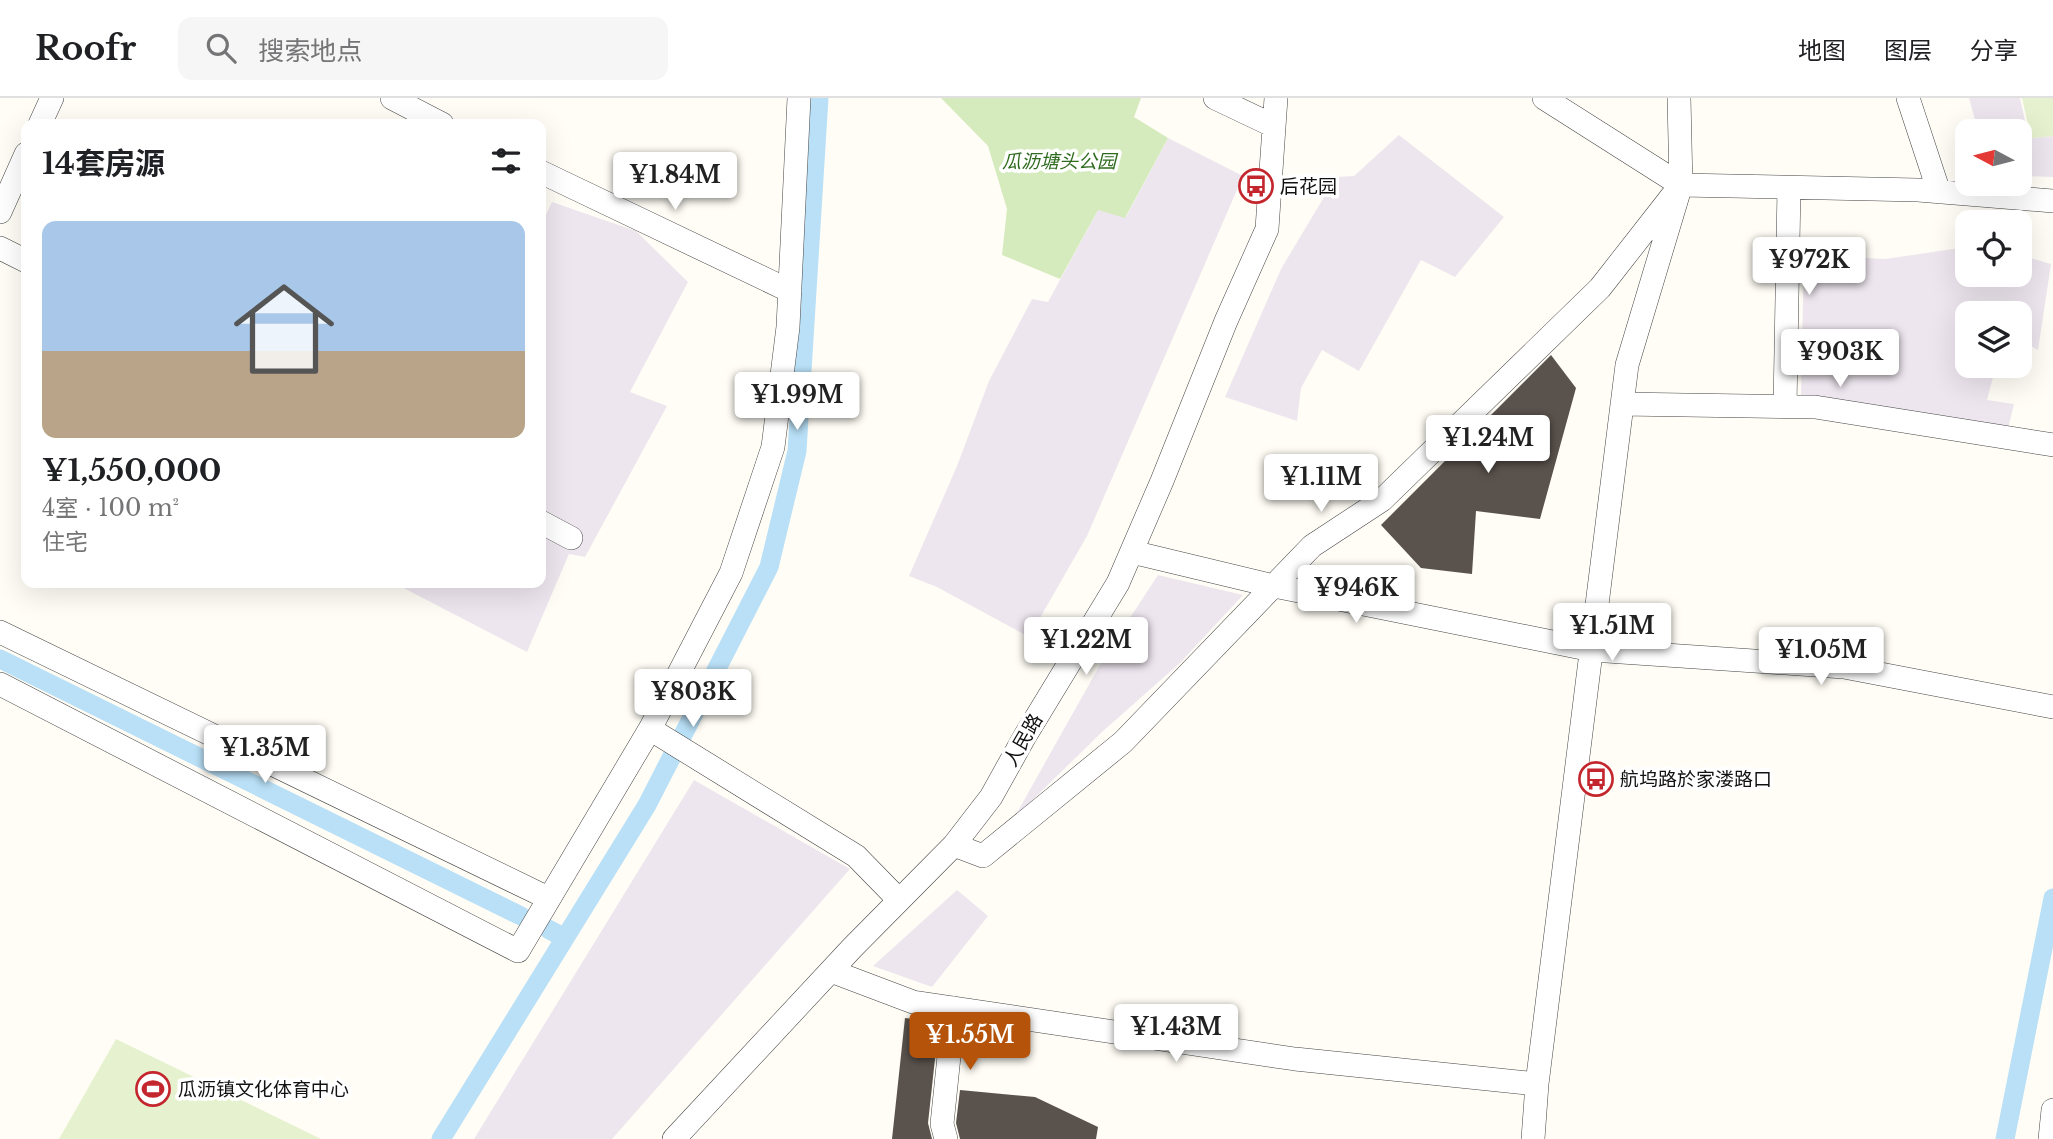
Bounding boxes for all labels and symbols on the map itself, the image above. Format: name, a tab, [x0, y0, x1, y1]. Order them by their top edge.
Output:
north arrow	[1955, 119, 2032, 196]
park label: 瓜沥塘头公园	[1002, 150, 1119, 173]
pin: ¥1.84M	[618, 152, 732, 212]
bus stop icon: 后花园	[1237, 167, 1275, 205]
place label: 后花园	[1280, 175, 1337, 198]
pin: ¥972K	[1760, 238, 1858, 297]
pin: ¥903K	[1791, 330, 1889, 389]
pin: ¥1.99M	[740, 372, 854, 432]
pin: ¥1.24M	[1431, 416, 1545, 475]
pin: ¥1.11M	[1264, 454, 1378, 514]
pin: ¥946K	[1307, 566, 1405, 625]
pin: ¥1.51M	[1555, 603, 1669, 663]
pin: ¥1.22M	[1029, 618, 1143, 677]
pin: ¥1.05M	[1764, 628, 1878, 687]
pin: ¥803K	[644, 670, 742, 729]
street label: 人民路	[999, 710, 1047, 770]
pin: ¥1.35M	[208, 726, 322, 785]
bus stop icon: 航坞路於家溇路口	[1577, 760, 1615, 798]
place label: 航坞路於家溇路口	[1620, 768, 1772, 791]
pin: ¥1.43M	[1119, 1004, 1233, 1064]
pin: ¥1.55M	[913, 1012, 1027, 1072]
sports icon: 瓜沥镇文化体育中心	[134, 1070, 172, 1108]
place label: 瓜沥镇文化体育中心	[178, 1078, 349, 1101]

